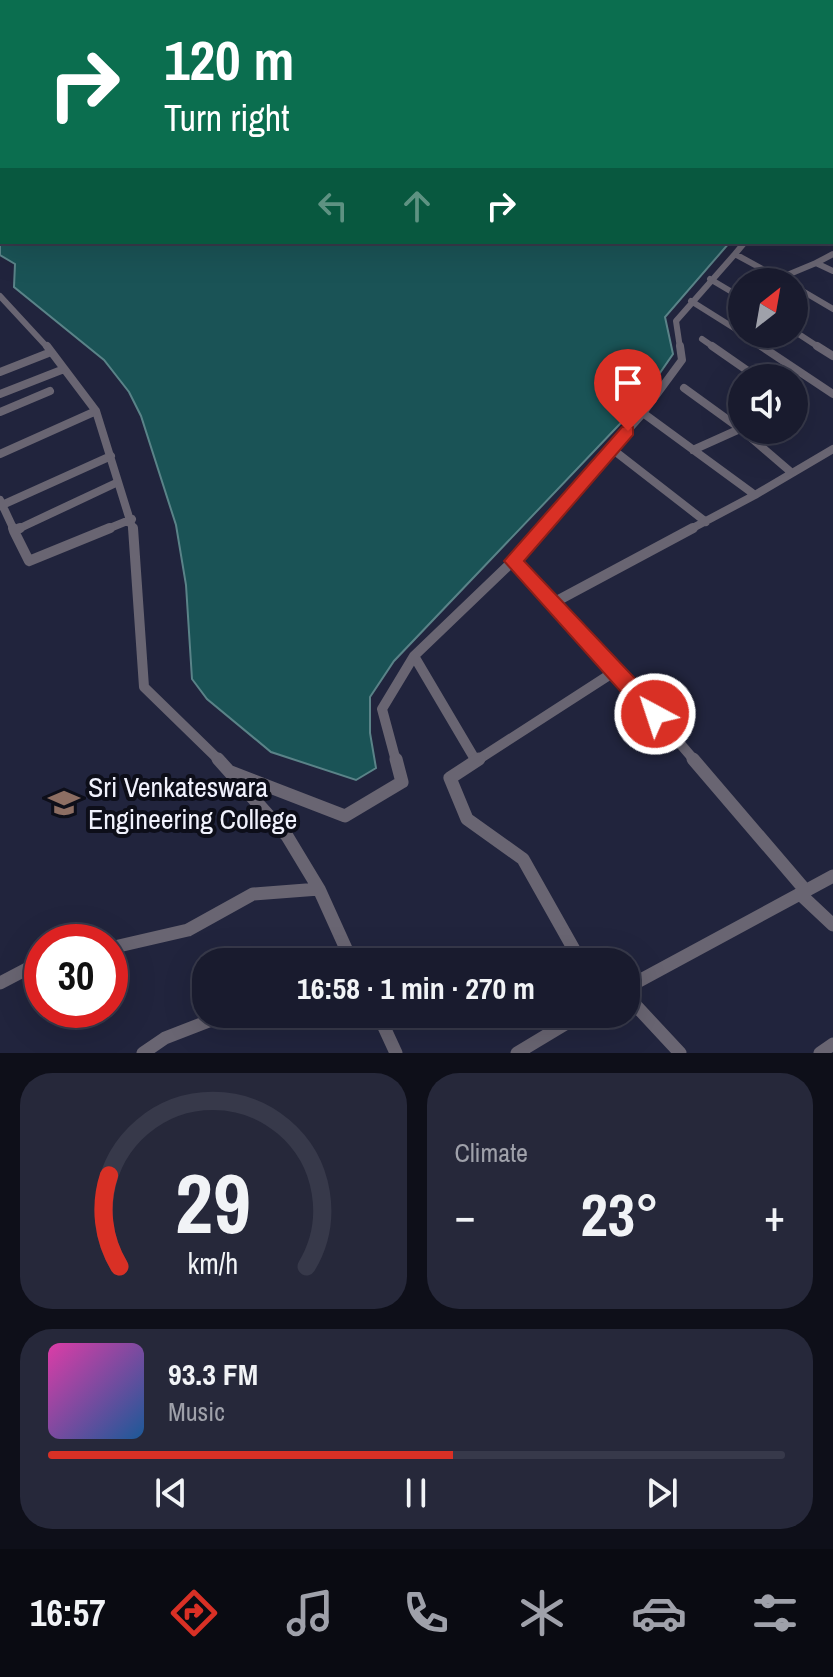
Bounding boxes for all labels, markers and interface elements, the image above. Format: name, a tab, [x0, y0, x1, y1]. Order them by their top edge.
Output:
text: 120 m	[164, 22, 294, 97]
icon: right	[32, 32, 136, 136]
text: Turn right	[164, 94, 289, 142]
icon: left	[311, 184, 355, 228]
icon: ahead	[395, 184, 439, 228]
icon: right	[479, 184, 523, 228]
north arrow	[728, 268, 808, 348]
map controls	[728, 268, 808, 444]
pin	[594, 349, 662, 431]
icon: arrive	[606, 361, 650, 405]
button: sound	[728, 364, 808, 444]
position arrow	[613, 672, 697, 756]
place label: Sri Venkateswara Engineering College	[88, 768, 297, 838]
school or university icon: Sri Venkateswara Engineering College	[47, 786, 81, 820]
speed limit sign: 30	[24, 924, 128, 1028]
text: 16:58 · 1 min · 270 m	[297, 968, 535, 1008]
text: Climate	[455, 1135, 528, 1170]
text: 29	[175, 1147, 251, 1259]
text: 23°	[580, 1174, 659, 1255]
text: −	[455, 1185, 476, 1245]
text: +	[764, 1185, 785, 1245]
text: km/h	[188, 1244, 239, 1283]
text: 93.3 FM	[168, 1354, 258, 1394]
text: Music	[168, 1394, 225, 1429]
icon: previous	[149, 1471, 193, 1515]
icon: pause	[394, 1471, 438, 1515]
icon: next	[640, 1471, 684, 1515]
icon: directions	[166, 1585, 222, 1641]
icon: music	[282, 1585, 338, 1641]
icon: phone	[398, 1585, 454, 1641]
icon: climate	[514, 1585, 570, 1641]
icon: car	[631, 1585, 687, 1641]
icon: filters	[747, 1585, 803, 1641]
text: 16:57	[30, 1589, 106, 1637]

